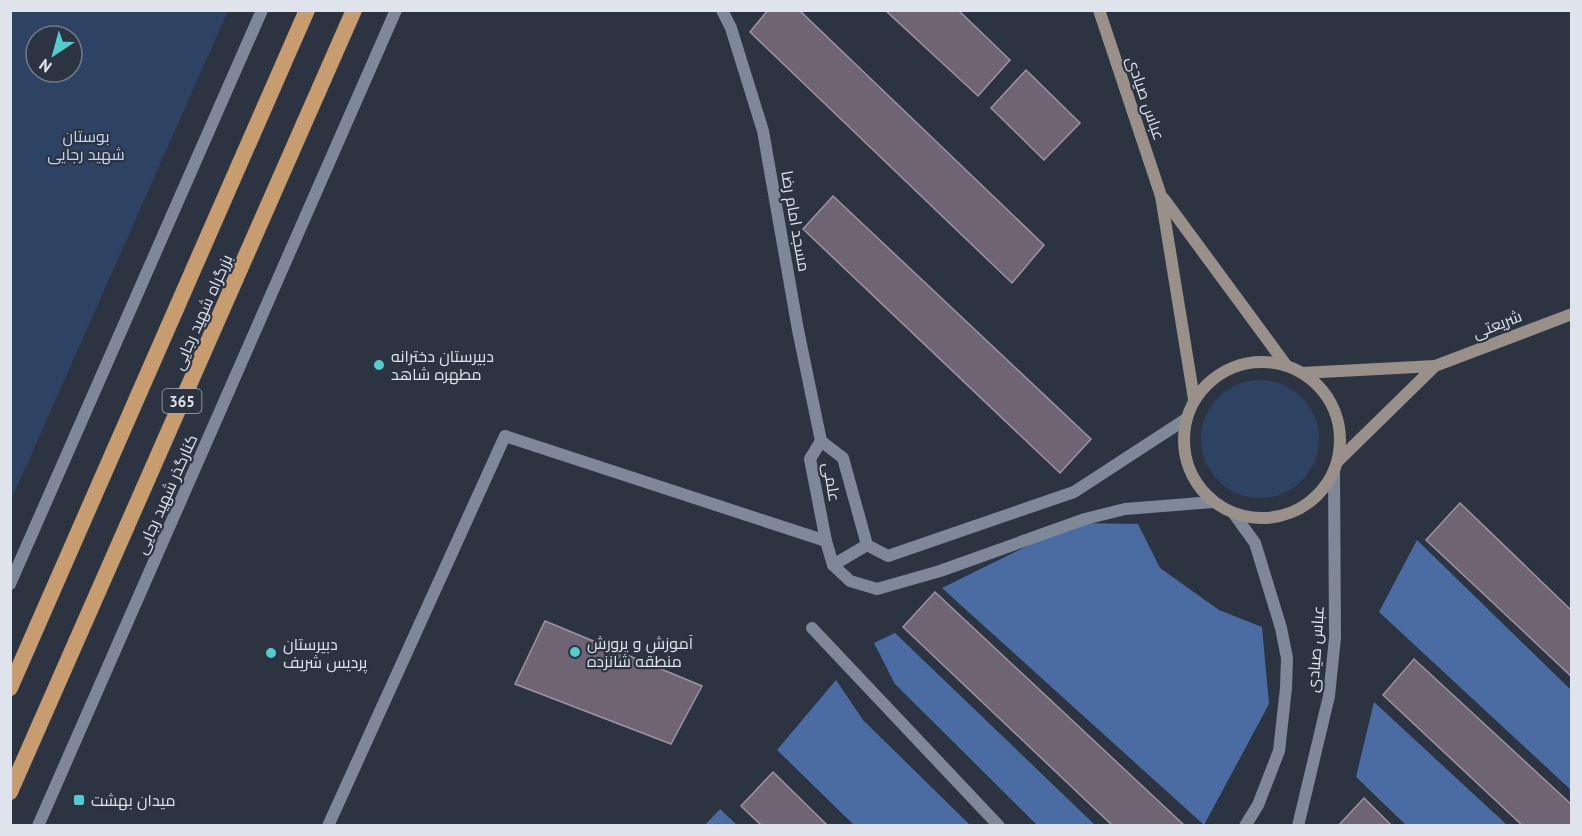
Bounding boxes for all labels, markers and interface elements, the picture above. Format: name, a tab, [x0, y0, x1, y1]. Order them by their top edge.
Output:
north arrow	[24, 24, 84, 84]
street label: عباس صیادی	[1121, 54, 1170, 143]
text: N	[35, 55, 55, 77]
park label: بوستان شهید رجایی	[47, 126, 125, 165]
street label: مسجد امام رضا	[775, 169, 815, 273]
street label: بزرگراه شهید رجایی	[168, 251, 237, 373]
street label: شریعتی	[1470, 306, 1525, 343]
place label: دبیرستان دخترانه مطهره شاهد	[391, 346, 494, 385]
marker: دبیرستان دخترانه مطهره شاهد	[372, 358, 386, 372]
road number: 365	[162, 389, 201, 413]
street label: کنارگذر شهید رجایی	[131, 431, 202, 557]
street label: علمی	[818, 461, 845, 503]
street label: عباس صیادی	[1302, 605, 1329, 693]
place label: آموزش و پرورش منطقه شانزده	[587, 633, 694, 671]
place label: دبیرستان پردیس شریف	[283, 634, 368, 674]
marker: آموزش و پرورش منطقه شانزده	[568, 645, 582, 659]
marker: دبیرستان پردیس شریف	[264, 646, 278, 660]
place label: میدان بهشت	[91, 790, 175, 811]
marker: میدان بهشت	[72, 793, 86, 807]

